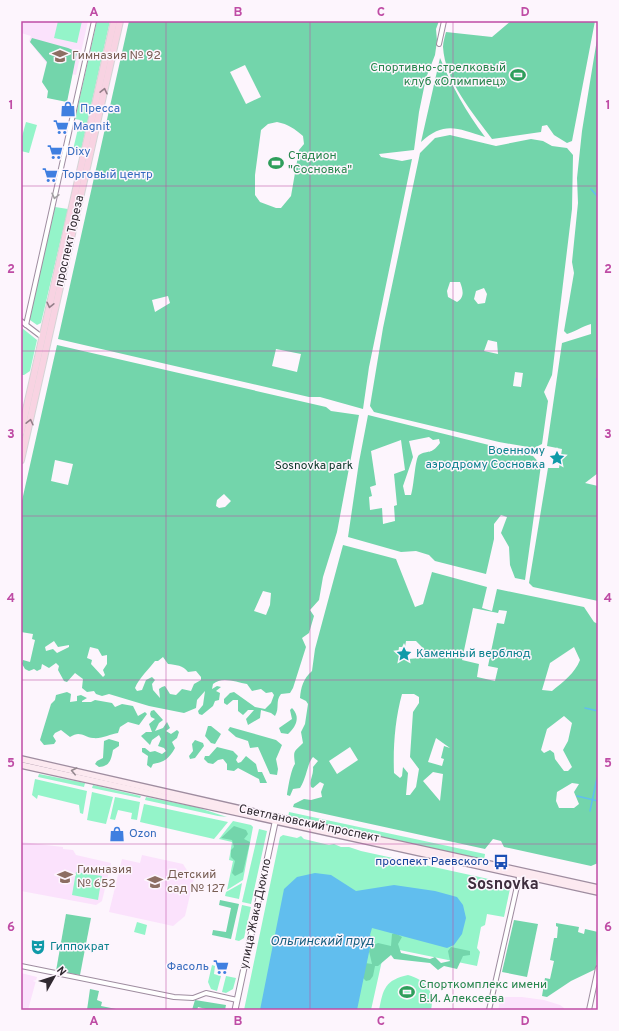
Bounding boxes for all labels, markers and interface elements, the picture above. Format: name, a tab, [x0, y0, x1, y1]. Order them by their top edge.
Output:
text: A	[89, 5, 99, 21]
text: B	[234, 5, 243, 21]
text: C	[377, 5, 385, 21]
text: D	[520, 5, 530, 21]
school or university icon: Гимназия № 92	[51, 47, 69, 65]
place label: Гимназия № 92	[72, 48, 161, 64]
place label: Спортивно-стрелковый клуб «Олимпиец»	[370, 60, 506, 90]
sports icon: Спортивно-стрелковый клуб «Олимпиец»	[509, 66, 527, 84]
one-way arrow	[100, 87, 108, 94]
text: 1	[8, 98, 14, 114]
text: 1	[605, 98, 611, 114]
shop icon: Пресса	[59, 100, 77, 118]
place label: Пресса	[80, 101, 120, 117]
supermarket icon: Magnit	[52, 118, 70, 136]
place label: Magnit	[73, 119, 110, 135]
supermarket icon: Dixy	[46, 143, 64, 161]
place label: Dixy	[67, 144, 91, 160]
place label: Стадион "Сосновка"	[288, 148, 352, 178]
sports icon: Стадион "Сосновка"	[267, 154, 285, 172]
supermarket icon: Торговый центр	[41, 166, 59, 184]
place label: Торговый центр	[62, 167, 153, 183]
one-way arrow	[51, 192, 59, 199]
street label: проспект Тореза	[52, 194, 88, 288]
text: 2	[7, 262, 15, 278]
text: 2	[604, 262, 612, 278]
one-way arrow	[46, 302, 54, 308]
one-way arrow	[25, 419, 33, 425]
text: 3	[7, 427, 15, 443]
text: 3	[604, 427, 612, 443]
place label: Военному аэродрому Сосновка	[425, 443, 545, 473]
place icon: Военному аэродрому Сосновка	[548, 449, 566, 467]
park label: Sosnovka park	[275, 458, 353, 474]
text: 4	[7, 591, 15, 607]
text: 4	[604, 591, 612, 607]
place icon: Каменный верблюд	[395, 645, 413, 663]
place label: Каменный верблюд	[416, 646, 531, 662]
text: 5	[7, 756, 15, 772]
text: 5	[604, 756, 612, 772]
one-way arrow	[71, 767, 78, 776]
street label: Светлановский проспект	[237, 801, 381, 847]
shop icon: Ozon	[108, 825, 126, 843]
place label: Ozon	[129, 826, 157, 842]
bus stop icon: проспект Раевского	[492, 853, 510, 871]
place label: проспект Раевского	[375, 854, 489, 870]
street label: улица Жака Дюкло	[236, 857, 276, 971]
place label: Гимназия № 652	[77, 862, 132, 892]
place label: Детский сад № 127	[167, 867, 225, 897]
school or university icon: Гимназия № 652	[56, 868, 74, 886]
school or university icon: Детский сад № 127	[146, 873, 164, 891]
district label: Sosnovka	[467, 875, 539, 895]
text: 6	[7, 920, 15, 936]
text: 6	[604, 920, 612, 936]
water label: Ольгинский пруд	[270, 934, 375, 950]
theatre icon: Гиппократ	[29, 938, 47, 956]
place label: Гиппократ	[50, 939, 110, 955]
north arrow	[34, 957, 74, 997]
supermarket icon: Фасоль	[212, 958, 230, 976]
place label: Фасоль	[167, 959, 209, 975]
text: N	[53, 964, 69, 979]
place label: Спорткомплекс имени В.И. Алексеева	[419, 977, 547, 1007]
sports icon: Спорткомплекс имени В.И. Алексеева	[398, 983, 416, 1001]
text: A	[89, 1014, 99, 1030]
text: B	[234, 1014, 243, 1030]
text: C	[377, 1014, 385, 1030]
text: D	[520, 1014, 530, 1030]

